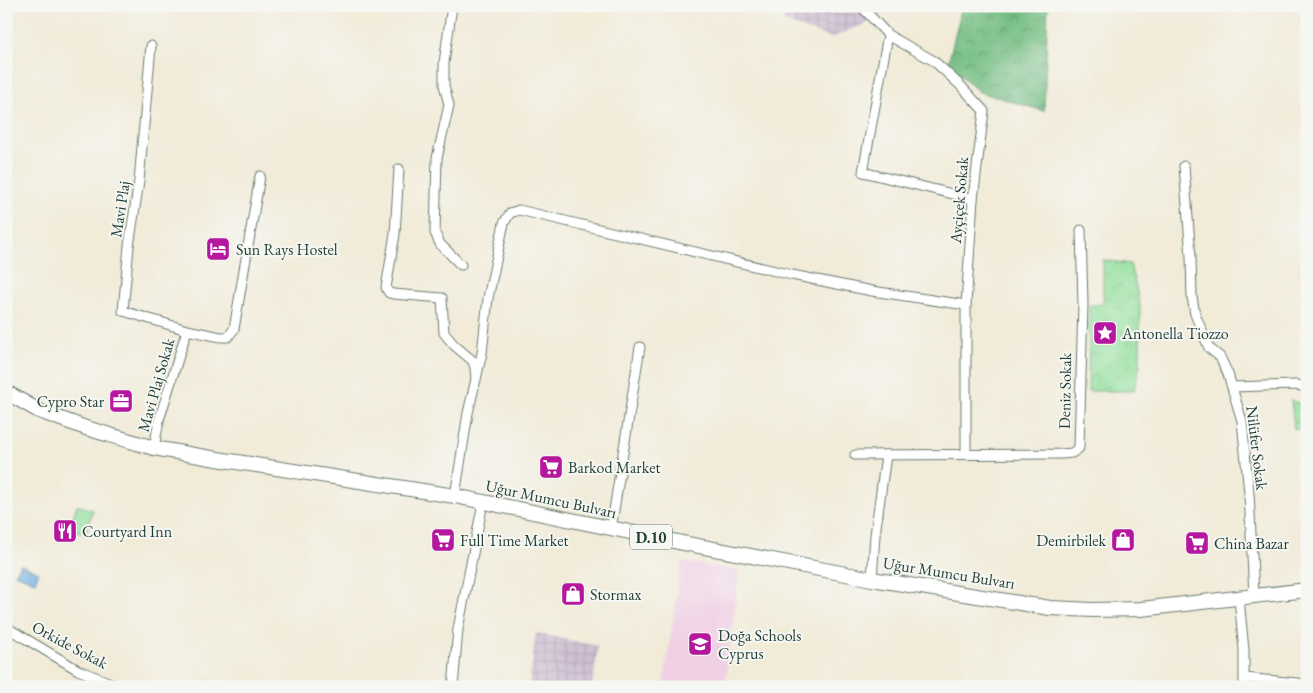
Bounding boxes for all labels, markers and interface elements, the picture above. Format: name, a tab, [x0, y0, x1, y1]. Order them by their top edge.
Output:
street label: Ayçiçek Sokak	[945, 155, 973, 245]
street label: Mavi Plaj	[105, 179, 135, 239]
hotel icon: Sun Rays Hostel	[205, 236, 231, 262]
place label: Sun Rays Hostel	[236, 239, 338, 260]
place icon: Antonella Tiozzo	[1092, 320, 1118, 346]
place label: Antonella Tiozzo	[1121, 323, 1229, 344]
street label: Mavi Plaj Sokak	[133, 335, 180, 434]
street label: Deniz Sokak	[1054, 352, 1076, 429]
office icon: Cypro Star	[108, 388, 134, 414]
place label: Cypro Star	[37, 391, 105, 412]
street label: Nilüfer Sokak	[1241, 405, 1273, 492]
supermarket icon: Barkod Market	[538, 454, 564, 480]
place label: Barkod Market	[568, 457, 660, 478]
street label: Uğur Mumcu Bulvarı	[484, 475, 618, 523]
restaurant icon: Courtyard Inn	[52, 518, 78, 544]
place label: Courtyard Inn	[82, 521, 173, 542]
road number: D.10	[630, 524, 672, 550]
supermarket icon: Full Time Market	[430, 527, 456, 553]
shop icon: Demirbilek	[1110, 527, 1136, 553]
place label: Full Time Market	[460, 530, 569, 551]
place label: Demirbilek	[1036, 530, 1106, 551]
supermarket icon: China Bazar	[1184, 530, 1210, 556]
place label: China Bazar	[1214, 533, 1289, 554]
street label: Uğur Mumcu Bulvarı	[882, 552, 1017, 594]
shop icon: Stormax	[560, 581, 586, 607]
place label: Stormax	[590, 584, 642, 605]
street label: Orkide Sokak	[28, 616, 112, 674]
place label: Doğa Schools Cyprus	[718, 625, 801, 664]
school or university icon: Doğa Schools Cyprus	[687, 631, 713, 657]

